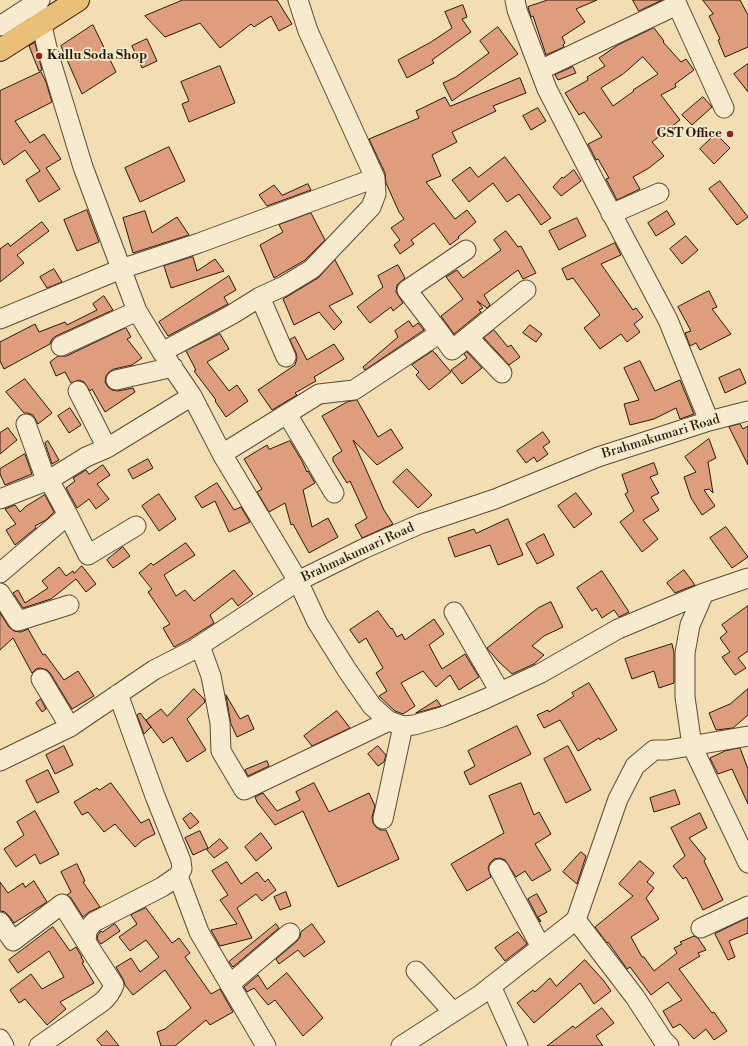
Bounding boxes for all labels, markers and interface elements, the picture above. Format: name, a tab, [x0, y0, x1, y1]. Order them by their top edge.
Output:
place label: Kallu Soda Shop	[47, 48, 147, 64]
marker: Kallu Soda Shop	[34, 51, 44, 61]
place label: GST Office	[656, 126, 722, 142]
marker: GST Office	[725, 129, 735, 139]
street label: Brahmakumari Road	[600, 412, 722, 462]
street label: Brahmakumari Road	[299, 520, 417, 586]

